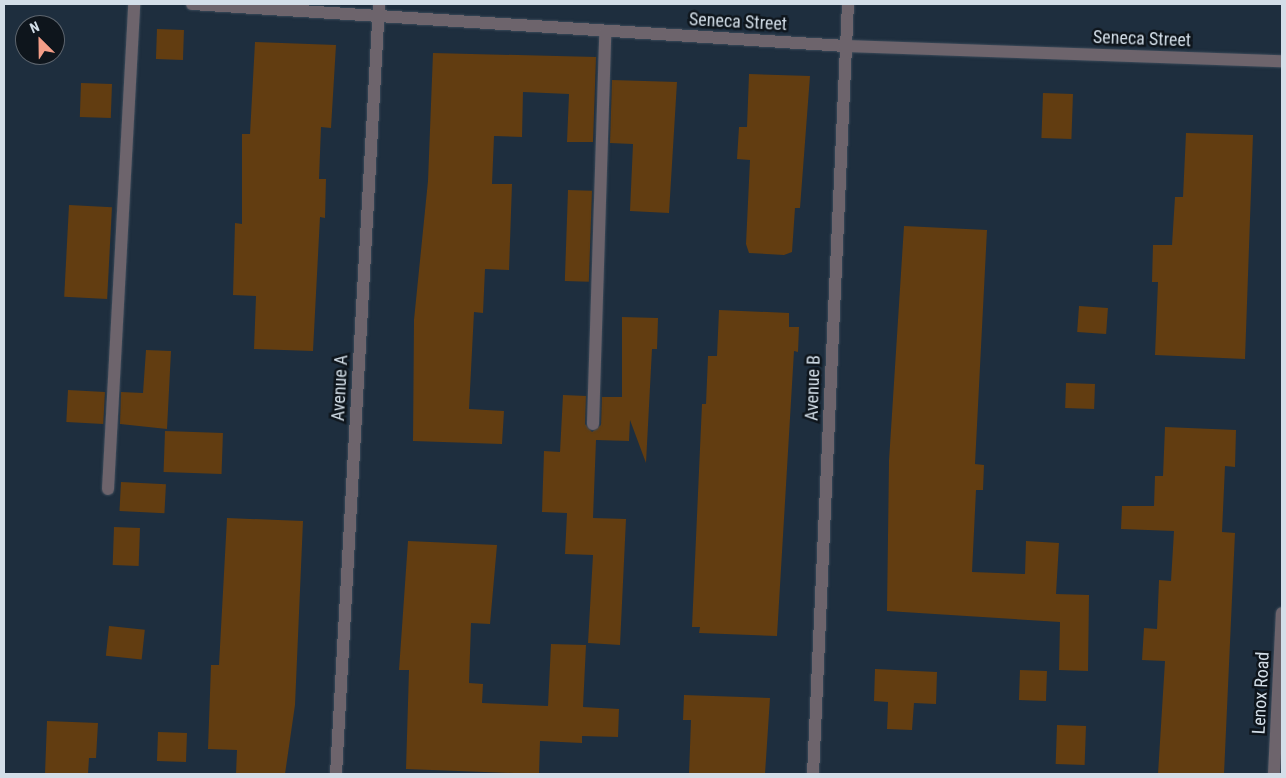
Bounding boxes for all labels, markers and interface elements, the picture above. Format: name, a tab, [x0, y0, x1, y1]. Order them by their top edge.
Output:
street label: Seneca Street	[688, 9, 788, 35]
north arrow	[15, 15, 65, 65]
text: N	[27, 18, 42, 36]
street label: Seneca Street	[1093, 26, 1191, 52]
street label: Avenue A	[327, 354, 353, 422]
street label: Avenue B	[801, 355, 825, 421]
street label: Lenox Road	[1248, 651, 1274, 735]

